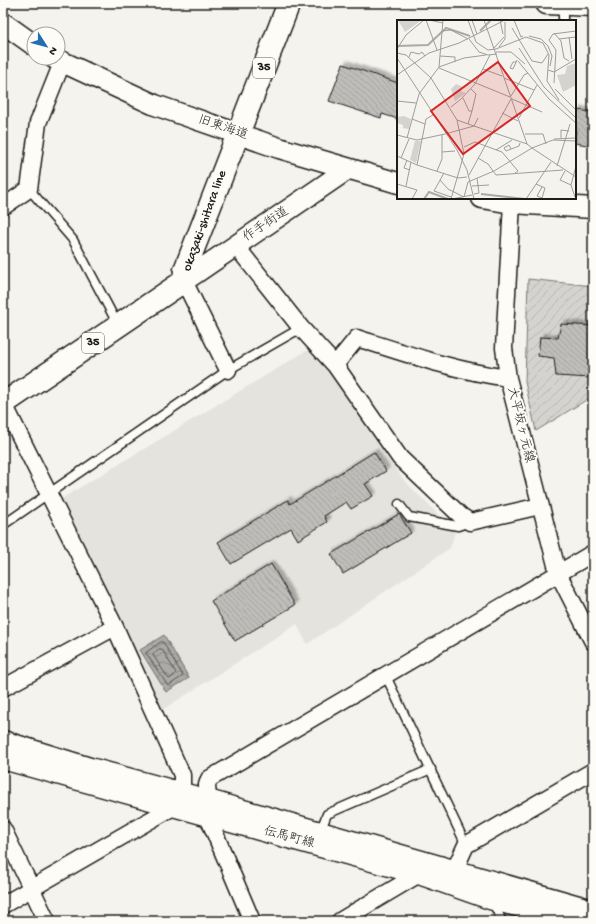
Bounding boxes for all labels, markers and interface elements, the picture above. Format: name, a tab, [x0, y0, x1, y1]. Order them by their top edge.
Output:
inset map	[397, 20, 576, 199]
north arrow	[26, 26, 66, 66]
text: N	[46, 44, 59, 57]
road number: 35	[253, 58, 275, 78]
street label: 旧東海道	[196, 112, 250, 144]
street label: okazaki-shitara line	[180, 168, 230, 273]
street label: 作手街道	[240, 203, 292, 246]
road number: 35	[82, 333, 104, 353]
street label: 大平坂ヶ元線	[503, 385, 538, 466]
street label: 伝馬町線	[262, 824, 317, 852]

